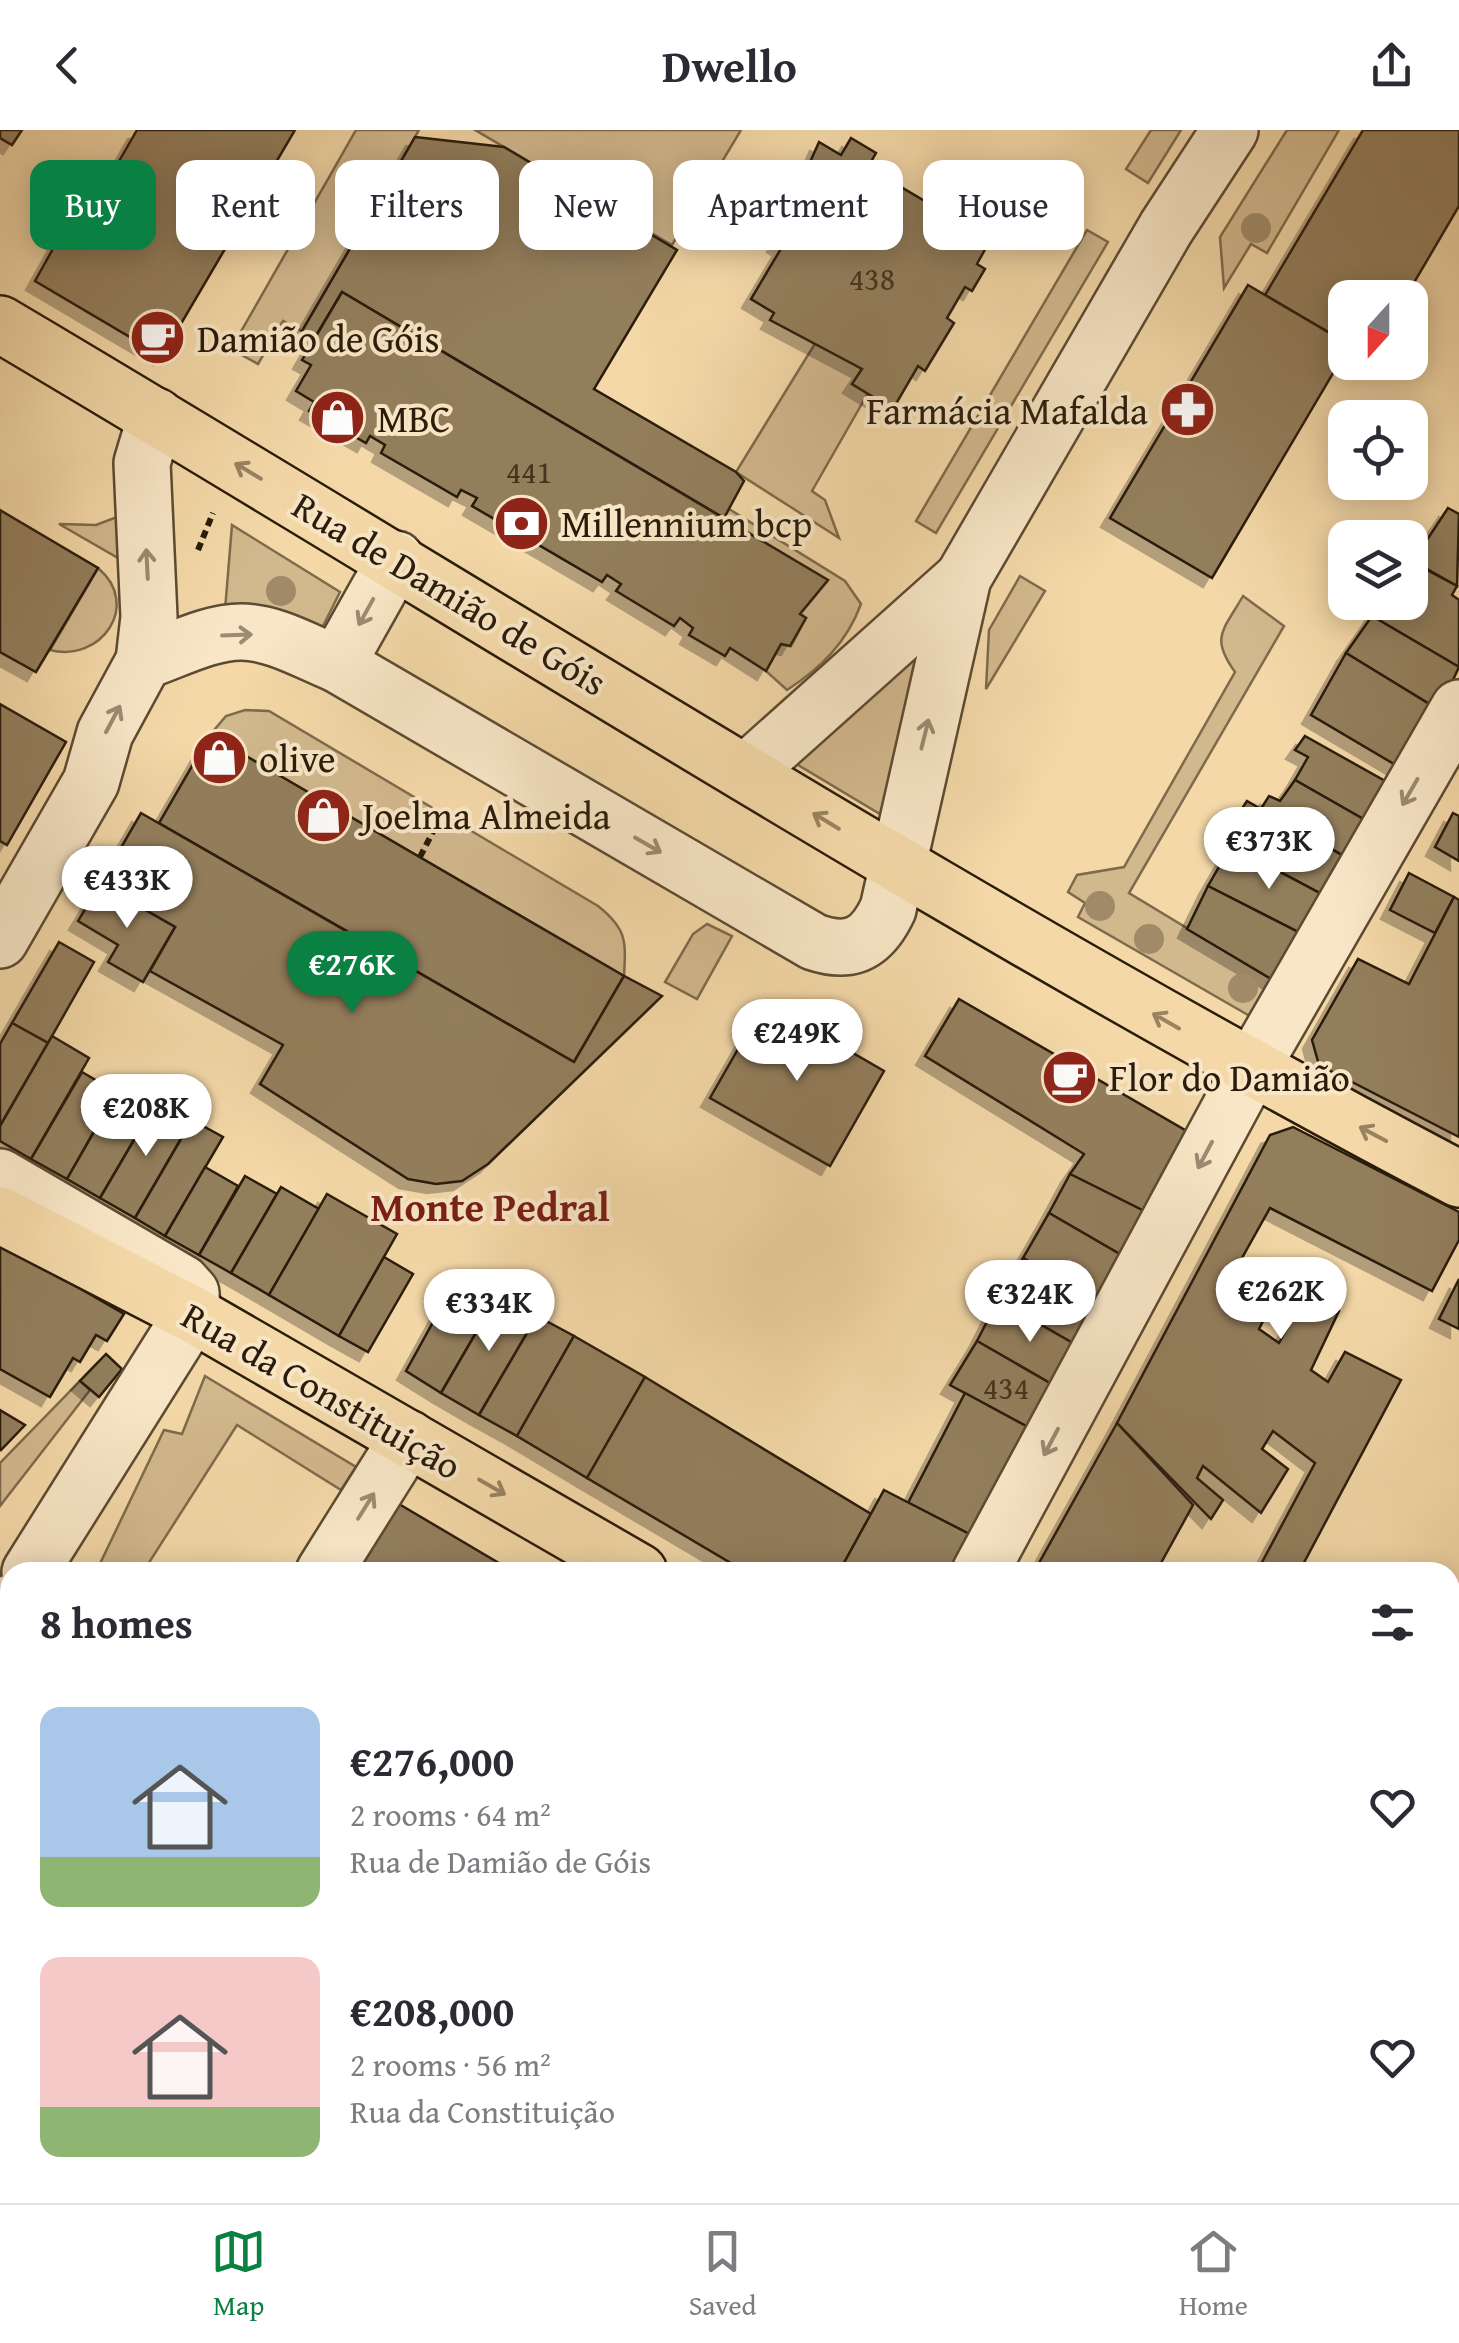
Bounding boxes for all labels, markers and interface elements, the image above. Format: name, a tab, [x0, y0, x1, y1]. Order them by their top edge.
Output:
text: Dwello	[662, 33, 797, 98]
icon: back	[40, 38, 95, 93]
icon: share	[1364, 38, 1419, 93]
chip: Buy	[30, 160, 156, 250]
chip: Rent	[176, 160, 315, 250]
chip: Filters	[335, 160, 499, 250]
chip: New	[519, 160, 653, 250]
chip: Apartment	[673, 160, 903, 250]
chip: House	[923, 160, 1084, 250]
house number: 438	[849, 255, 895, 302]
north arrow	[1328, 280, 1428, 380]
map controls	[1328, 280, 1428, 620]
cafe icon: Damião de Góis	[128, 308, 188, 368]
place label: Damião de Góis	[197, 310, 440, 366]
pharmacy icon: Farmácia Mafalda	[1157, 380, 1217, 440]
place label: Farmácia Mafalda	[866, 382, 1148, 438]
shop icon: MBC	[308, 388, 368, 448]
place label: MBC	[377, 390, 450, 446]
button: locate	[1328, 400, 1428, 500]
house number: 441	[506, 448, 552, 495]
one-way arrow	[234, 461, 263, 481]
street label: Rua de Damião de Góis	[282, 477, 618, 709]
bank icon: Millennium bcp	[492, 493, 552, 553]
place label: Millennium bcp	[561, 495, 812, 551]
button: layers	[1328, 520, 1428, 620]
one-way arrow	[137, 548, 156, 580]
one-way arrow	[356, 596, 376, 626]
one-way arrow	[221, 625, 253, 644]
one-way arrow	[103, 705, 123, 735]
one-way arrow	[917, 719, 935, 751]
shop icon: olive	[190, 728, 250, 788]
place label: olive	[259, 730, 336, 786]
one-way arrow	[1400, 777, 1420, 806]
shop icon: Joelma Almeida	[293, 785, 353, 845]
place label: Joelma Almeida	[358, 787, 611, 843]
pin: €373K	[1199, 807, 1339, 892]
one-way arrow	[812, 811, 841, 831]
text: €373K	[1226, 816, 1312, 863]
one-way arrow	[633, 835, 662, 855]
pin: €433K	[57, 846, 197, 931]
text: €433K	[84, 855, 170, 902]
pin: €276K	[282, 931, 422, 1016]
text: €276K	[309, 940, 395, 987]
pin: €249K	[727, 999, 867, 1084]
text: €249K	[754, 1008, 840, 1055]
one-way arrow	[1153, 1011, 1181, 1031]
cafe icon: Flor do Damião	[1040, 1047, 1100, 1107]
place label: Flor do Damião	[1109, 1049, 1350, 1105]
pin: €208K	[76, 1074, 216, 1159]
text: €208K	[103, 1083, 189, 1130]
one-way arrow	[1358, 1123, 1388, 1143]
one-way arrow	[1194, 1140, 1214, 1170]
district label: Monte Pedral	[370, 1177, 610, 1236]
pin: €262K	[1211, 1257, 1351, 1342]
pin: €324K	[960, 1260, 1100, 1345]
text: €262K	[1238, 1266, 1324, 1313]
pin: €334K	[419, 1269, 559, 1354]
text: €324K	[987, 1269, 1073, 1316]
text: €334K	[446, 1278, 532, 1325]
street label: Rua da Constituição	[172, 1287, 472, 1493]
house number: 434	[983, 1364, 1029, 1411]
one-way arrow	[1041, 1426, 1060, 1456]
one-way arrow	[477, 1477, 506, 1497]
one-way arrow	[356, 1492, 376, 1520]
text: 8 homes	[40, 1592, 193, 1653]
icon: filters	[1365, 1595, 1420, 1650]
text: €276,000	[350, 1730, 514, 1791]
icon: home	[120, 1747, 240, 1867]
icon: heart	[1365, 1780, 1420, 1835]
text: 2 rooms · 64 m²	[350, 1791, 551, 1838]
text: Rua de Damião de Góis	[350, 1838, 651, 1885]
text: €208,000	[350, 1980, 514, 2041]
icon: home	[120, 1997, 240, 2117]
icon: heart	[1365, 2030, 1420, 2085]
text: 2 rooms · 56 m²	[350, 2041, 551, 2088]
text: Rua da Constituição	[350, 2088, 615, 2135]
tab: Map	[211, 2224, 266, 2325]
tab: Saved	[689, 2224, 756, 2325]
tab: Home	[1179, 2224, 1248, 2325]

